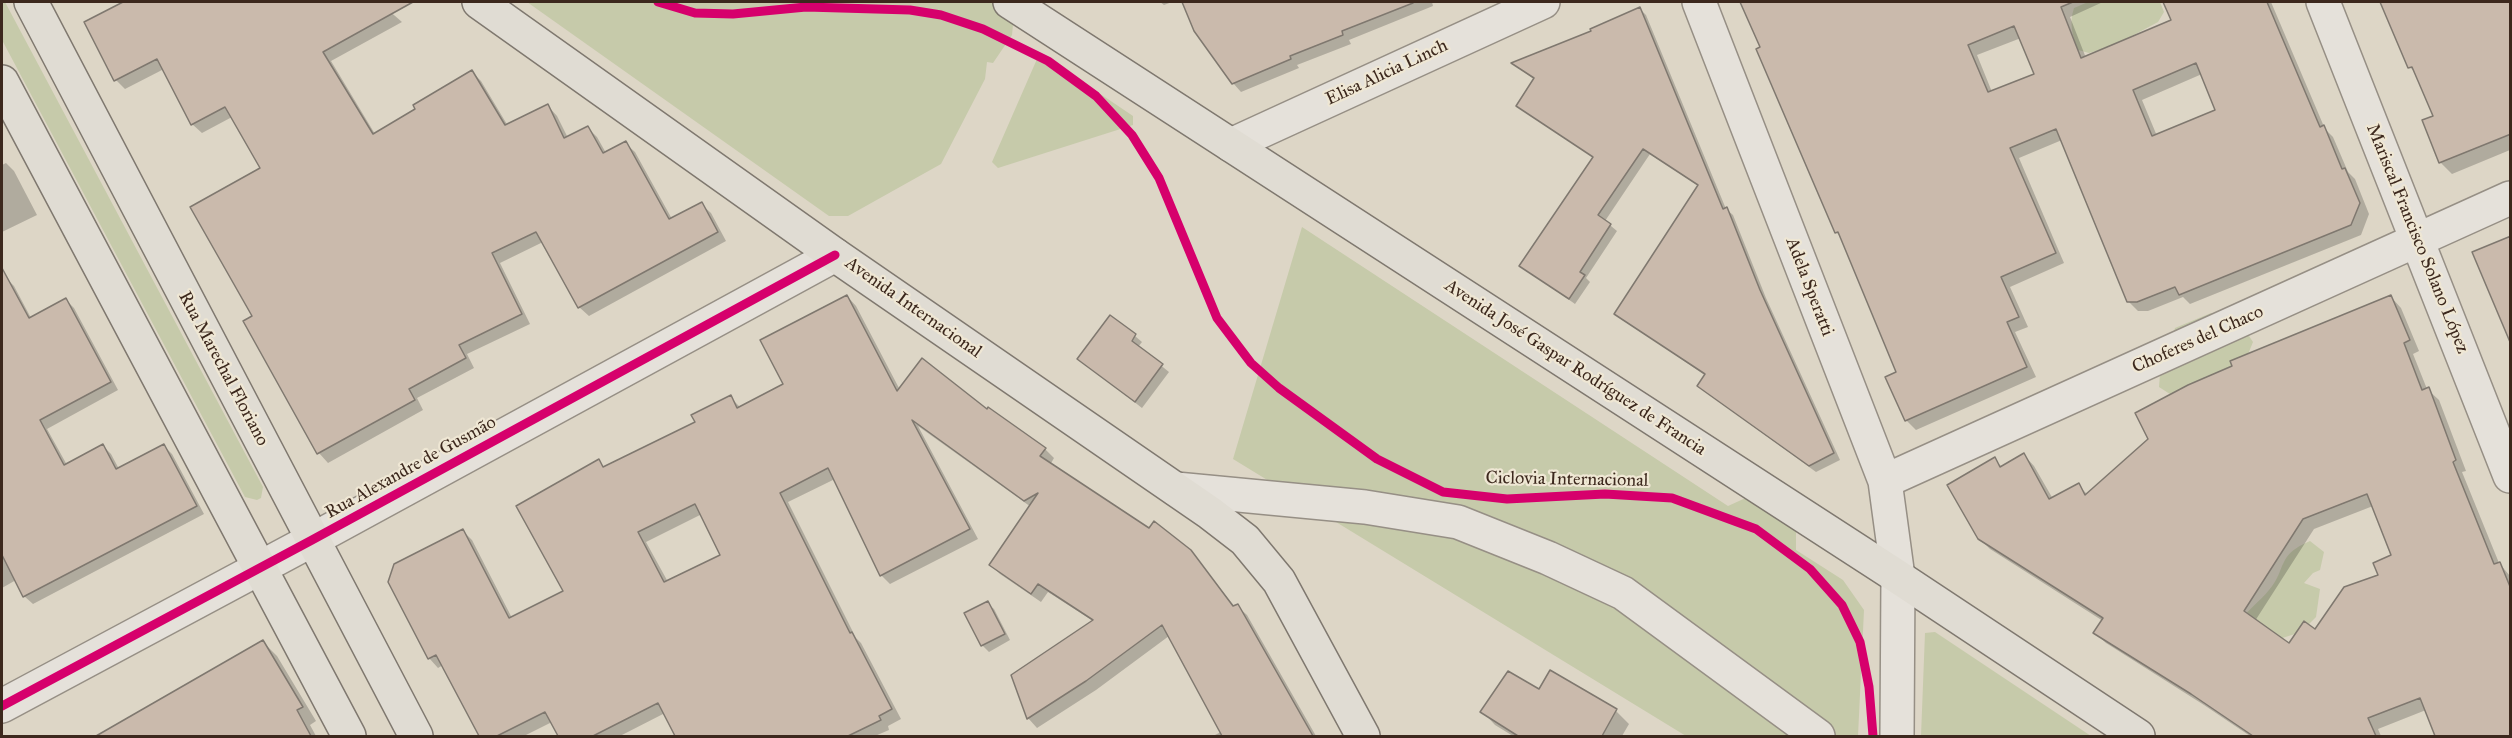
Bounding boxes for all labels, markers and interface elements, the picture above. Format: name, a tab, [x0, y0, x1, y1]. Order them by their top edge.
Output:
street label: Elisa Alicia Linch	[1323, 35, 1451, 111]
street label: Mariscal Francisco Solano López	[2361, 121, 2473, 357]
street label: Adela Speratti	[1780, 235, 1838, 339]
street label: Avenida Internacional	[841, 253, 985, 363]
street label: Avenida José Gaspar Rodríguez de Francia	[1440, 275, 1710, 461]
street label: Rua Marechal Floriano	[173, 288, 273, 450]
street label: Choferes del Chaco	[2129, 301, 2267, 379]
street label: Rua Alexandre de Gusmão	[322, 412, 500, 524]
street label: Ciclovia Internacional	[1485, 468, 1649, 492]

